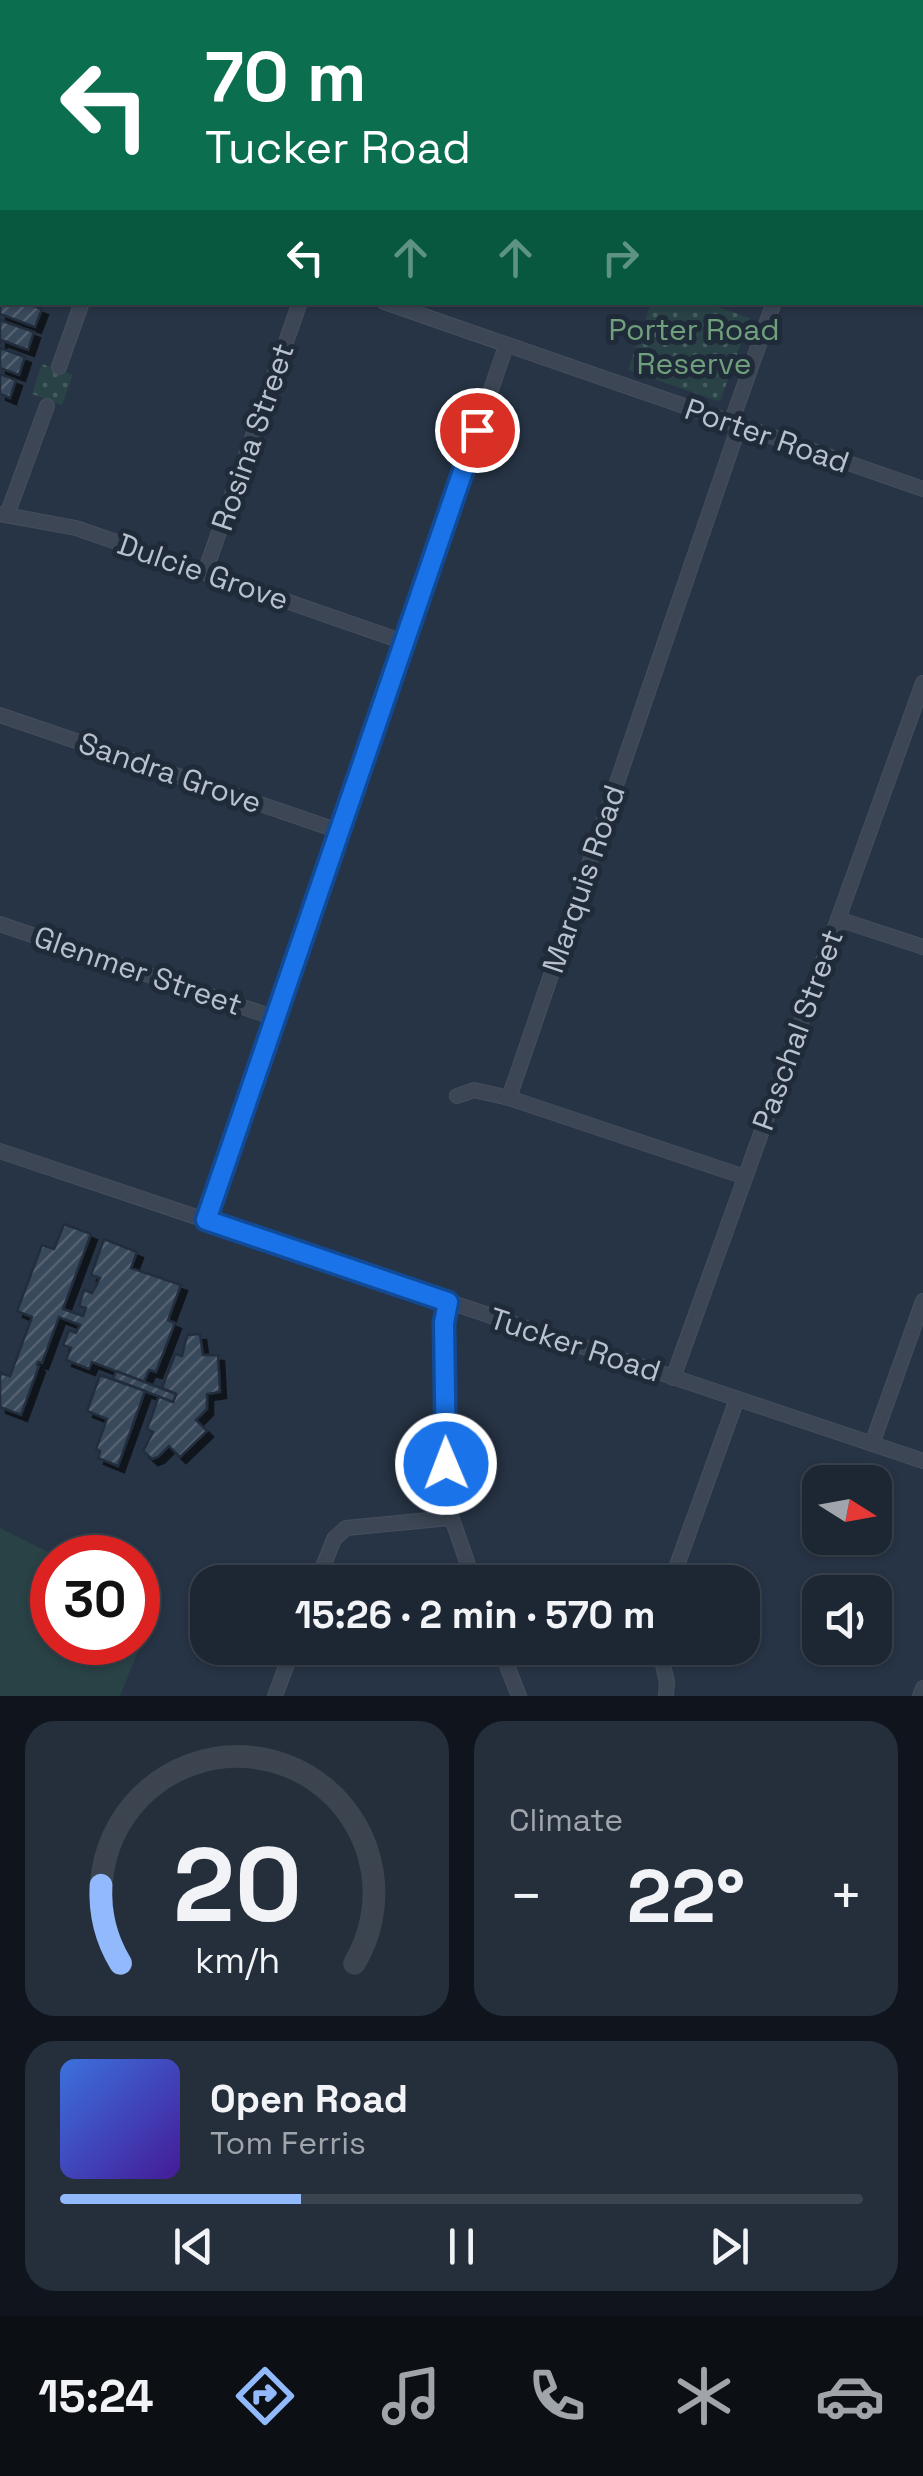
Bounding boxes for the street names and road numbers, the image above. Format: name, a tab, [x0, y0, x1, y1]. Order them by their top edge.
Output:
street label: Rosina Street	[202, 338, 303, 536]
street label: Porter Road	[680, 389, 854, 482]
street label: Dulcie Grove	[113, 524, 294, 619]
street label: Sandra Grove	[74, 723, 267, 822]
street label: Marquis Road	[533, 780, 634, 978]
street label: Glenmer Street	[29, 917, 247, 1024]
street label: Paschal Street	[743, 924, 852, 1136]
street label: Tucker Road	[485, 1299, 666, 1390]

